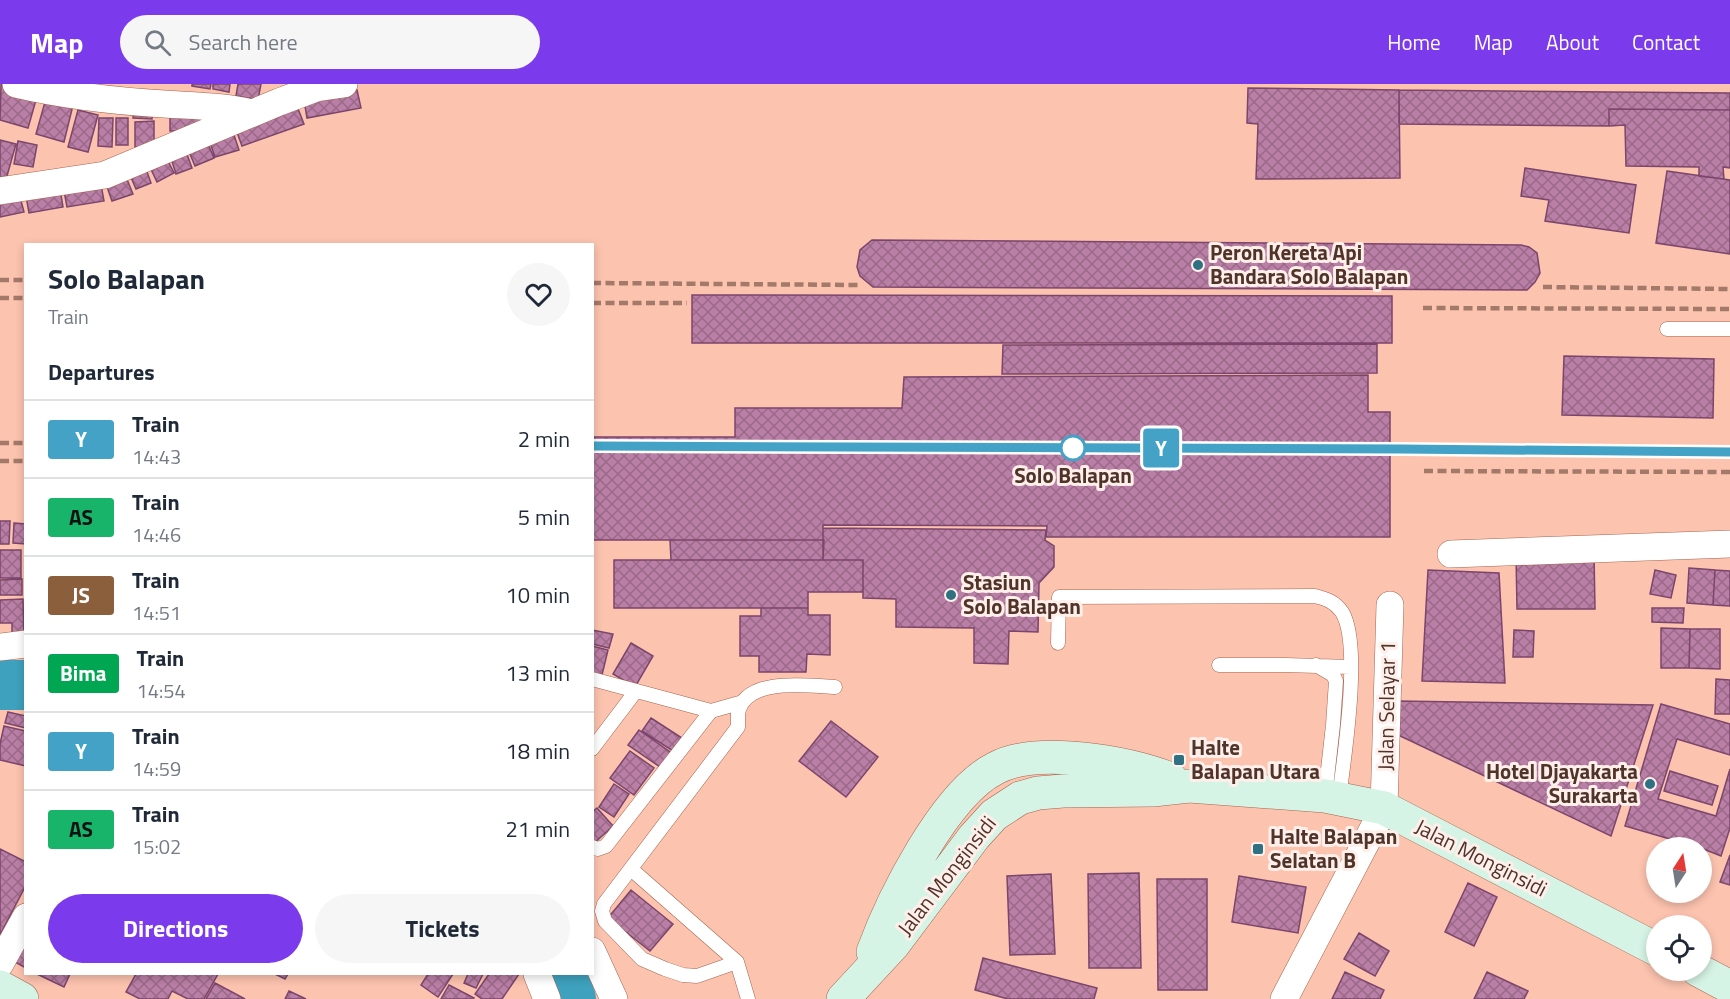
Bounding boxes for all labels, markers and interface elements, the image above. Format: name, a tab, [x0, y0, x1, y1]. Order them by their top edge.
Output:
search box	[120, 15, 540, 69]
text: Map	[30, 21, 84, 64]
text: Search here	[189, 25, 298, 59]
icon: search	[141, 26, 174, 59]
text: Home	[1387, 26, 1441, 58]
text: Map	[1474, 26, 1513, 58]
text: About	[1546, 26, 1599, 58]
text: Contact	[1632, 26, 1700, 58]
place label: Peron Kereta Api Bandara Solo Balapan	[1210, 236, 1408, 292]
text: Solo Balapan	[48, 257, 205, 300]
marker: Peron Kereta Api Bandara Solo Balapan	[1191, 258, 1205, 272]
button: heart	[507, 263, 570, 326]
text: Train	[48, 301, 89, 332]
text: Departures	[48, 355, 155, 389]
text: Train	[132, 407, 180, 441]
text: 2 min	[518, 422, 570, 456]
text: Y	[75, 423, 87, 455]
line badge: Y	[1142, 428, 1180, 468]
text: Y	[1155, 432, 1167, 464]
marker: Solo Balapan	[1060, 435, 1086, 461]
text: 14:43	[132, 441, 181, 472]
place label: Solo Balapan	[1014, 459, 1132, 491]
text: Train	[132, 485, 180, 519]
text: 5 min	[518, 500, 570, 534]
text: AS	[69, 501, 93, 533]
text: 14:46	[132, 519, 181, 550]
text: Train	[132, 563, 180, 597]
place label: Stasiun Solo Balapan	[963, 566, 1081, 622]
text: 10 min	[505, 578, 570, 612]
text: JS	[72, 579, 90, 611]
marker: Stasiun Solo Balapan	[944, 588, 958, 602]
text: 14:51	[132, 597, 181, 628]
text: Train	[137, 641, 184, 675]
street label: Jalan Selayar 1	[1369, 641, 1403, 771]
text: 13 min	[505, 656, 570, 690]
text: Bima	[60, 657, 107, 689]
text: 14:54	[137, 675, 186, 706]
text: Train	[132, 719, 180, 753]
place label: Halte Balapan Utara	[1191, 731, 1320, 787]
text: 18 min	[505, 734, 570, 768]
text: Y	[75, 735, 87, 767]
text: 14:59	[132, 753, 181, 784]
marker: Halte Balapan Utara	[1172, 753, 1186, 767]
place label: Hotel Djayakarta Surakarta	[1486, 755, 1638, 811]
marker: Hotel Djayakarta Surakarta	[1643, 777, 1657, 791]
text: Train	[132, 797, 180, 831]
street label: Jalan Monginsidi	[889, 809, 1003, 942]
street label: Jalan Monginsidi	[1410, 810, 1553, 904]
text: 21 min	[505, 812, 570, 846]
text: AS	[69, 813, 93, 845]
place label: Halte Balapan Selatan B	[1270, 820, 1397, 876]
text: 15:02	[132, 831, 181, 862]
north arrow	[1646, 837, 1712, 903]
map controls	[1646, 837, 1712, 981]
marker: Halte Balapan Selatan B	[1251, 842, 1265, 856]
button: Directions	[48, 894, 303, 963]
button: Tickets	[315, 894, 570, 963]
button: locate	[1646, 915, 1712, 981]

